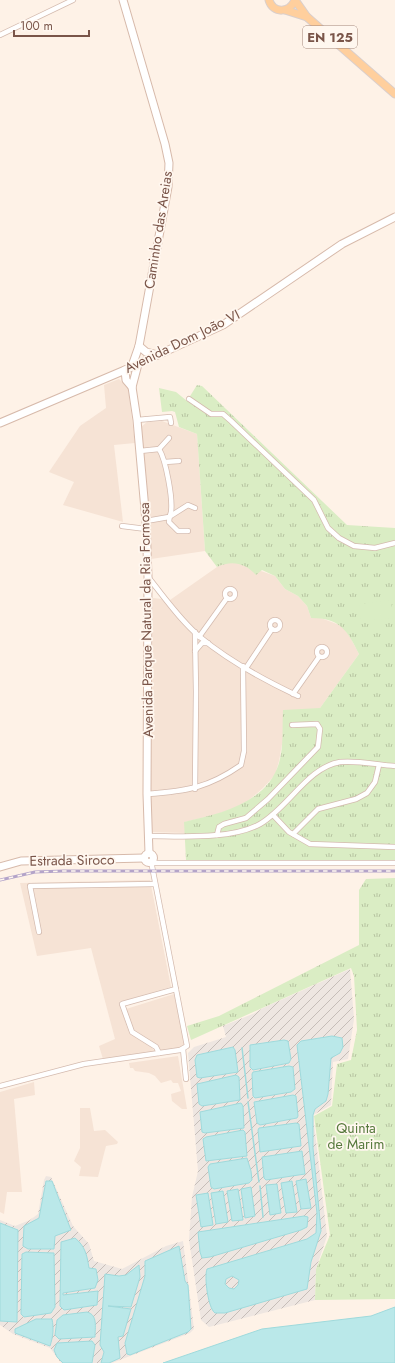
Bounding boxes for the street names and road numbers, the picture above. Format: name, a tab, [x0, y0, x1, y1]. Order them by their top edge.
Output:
road number: EN 125	[303, 26, 357, 48]
street label: Caminho das Areias	[139, 169, 177, 290]
street label: Avenida Dom João VI	[121, 304, 243, 378]
street label: Avenida Parque Natural da Ria Formosa	[134, 502, 158, 738]
street label: Estrada Siroco	[29, 849, 115, 871]

